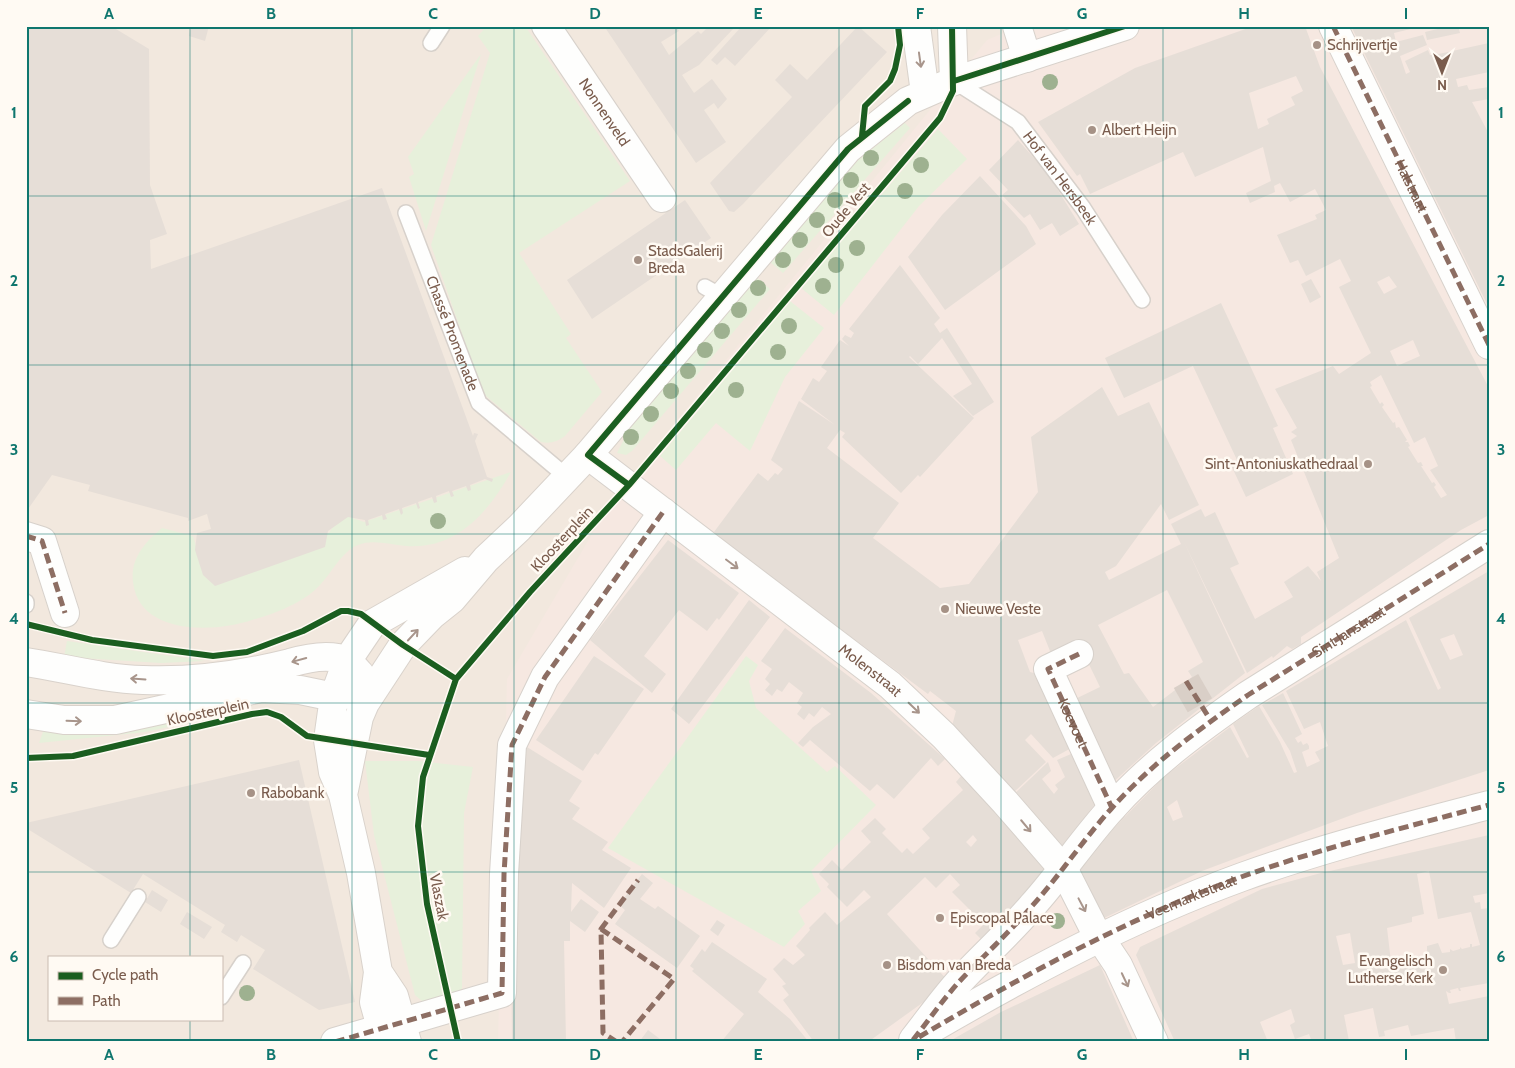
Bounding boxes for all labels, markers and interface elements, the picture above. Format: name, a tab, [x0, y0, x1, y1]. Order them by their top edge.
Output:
text: A	[104, 4, 114, 23]
text: B	[266, 4, 276, 23]
text: C	[428, 4, 438, 23]
text: D	[589, 4, 601, 23]
text: E	[753, 4, 763, 23]
text: F	[916, 4, 925, 23]
text: G	[1077, 4, 1087, 23]
text: H	[1238, 4, 1250, 23]
text: I	[1404, 4, 1408, 23]
place label: Schrijvertje	[1327, 36, 1398, 54]
marker: Schrijvertje	[1311, 39, 1323, 51]
north arrow	[1418, 48, 1468, 98]
one-way arrow	[915, 51, 925, 67]
street label: Nonnenveld	[575, 75, 633, 150]
text: N	[1437, 76, 1447, 94]
text: 1	[11, 103, 17, 122]
text: 1	[1498, 103, 1504, 122]
place label: Albert Heijn	[1102, 121, 1177, 139]
marker: Albert Heijn	[1086, 124, 1098, 136]
street label: Hof van Hersbeek	[1019, 127, 1101, 229]
street label: Halstraat	[1391, 157, 1432, 215]
street label: Oude Vest	[818, 179, 874, 241]
place label: StadsGalerij Breda	[648, 242, 723, 277]
marker: StadsGalerij Breda	[632, 254, 644, 266]
text: 2	[10, 271, 18, 290]
text: 2	[1497, 271, 1505, 290]
street label: Chassé Promenade	[422, 273, 483, 394]
text: 3	[10, 440, 18, 459]
text: 3	[1497, 440, 1505, 459]
place label: Sint-Antoniuskathedraal	[1205, 455, 1358, 473]
marker: Sint-Antoniuskathedraal	[1362, 458, 1374, 470]
street label: Kloosterplein	[527, 502, 597, 576]
one-way arrow	[725, 558, 738, 569]
place label: Nieuwe Veste	[955, 600, 1041, 618]
street label: Sint Janstraat	[1309, 602, 1389, 662]
marker: Nieuwe Veste	[939, 603, 951, 615]
text: 4	[9, 609, 19, 628]
text: 4	[1496, 609, 1506, 628]
one-way arrow	[407, 628, 419, 641]
street label: Molenstraat	[835, 640, 906, 700]
one-way arrow	[291, 656, 307, 665]
one-way arrow	[131, 675, 147, 684]
street label: Kloosterplein	[165, 695, 251, 729]
street label: Koevoet	[1054, 696, 1092, 751]
one-way arrow	[908, 702, 920, 714]
one-way arrow	[66, 716, 82, 725]
text: 5	[10, 778, 18, 797]
text: 5	[1497, 778, 1505, 797]
place label: Rabobank	[261, 784, 325, 802]
marker: Rabobank	[245, 787, 257, 799]
one-way arrow	[1020, 819, 1031, 832]
street label: Veemarktstraat	[1144, 871, 1239, 924]
street label: Vlaszak	[426, 872, 452, 922]
one-way arrow	[1077, 897, 1087, 911]
place label: Episcopal Palace	[950, 909, 1054, 927]
marker: Episcopal Palace	[934, 912, 946, 924]
text: 6	[10, 947, 19, 966]
text: 6	[1497, 947, 1506, 966]
place label: Evangelisch Lutherse Kerk	[1348, 952, 1433, 987]
legend	[48, 956, 222, 1020]
place label: Bisdom van Breda	[897, 956, 1012, 974]
marker: Bisdom van Breda	[881, 959, 893, 971]
marker: Evangelisch Lutherse Kerk	[1437, 964, 1449, 976]
text: Cycle path	[92, 966, 158, 984]
one-way arrow	[1121, 972, 1131, 987]
text: Path	[92, 992, 121, 1010]
text: A	[104, 1045, 114, 1064]
text: B	[266, 1045, 276, 1064]
text: C	[428, 1045, 438, 1064]
text: D	[589, 1045, 601, 1064]
text: E	[753, 1045, 763, 1064]
text: F	[916, 1045, 925, 1064]
text: G	[1077, 1045, 1087, 1064]
text: H	[1238, 1045, 1250, 1064]
text: I	[1404, 1045, 1408, 1064]

